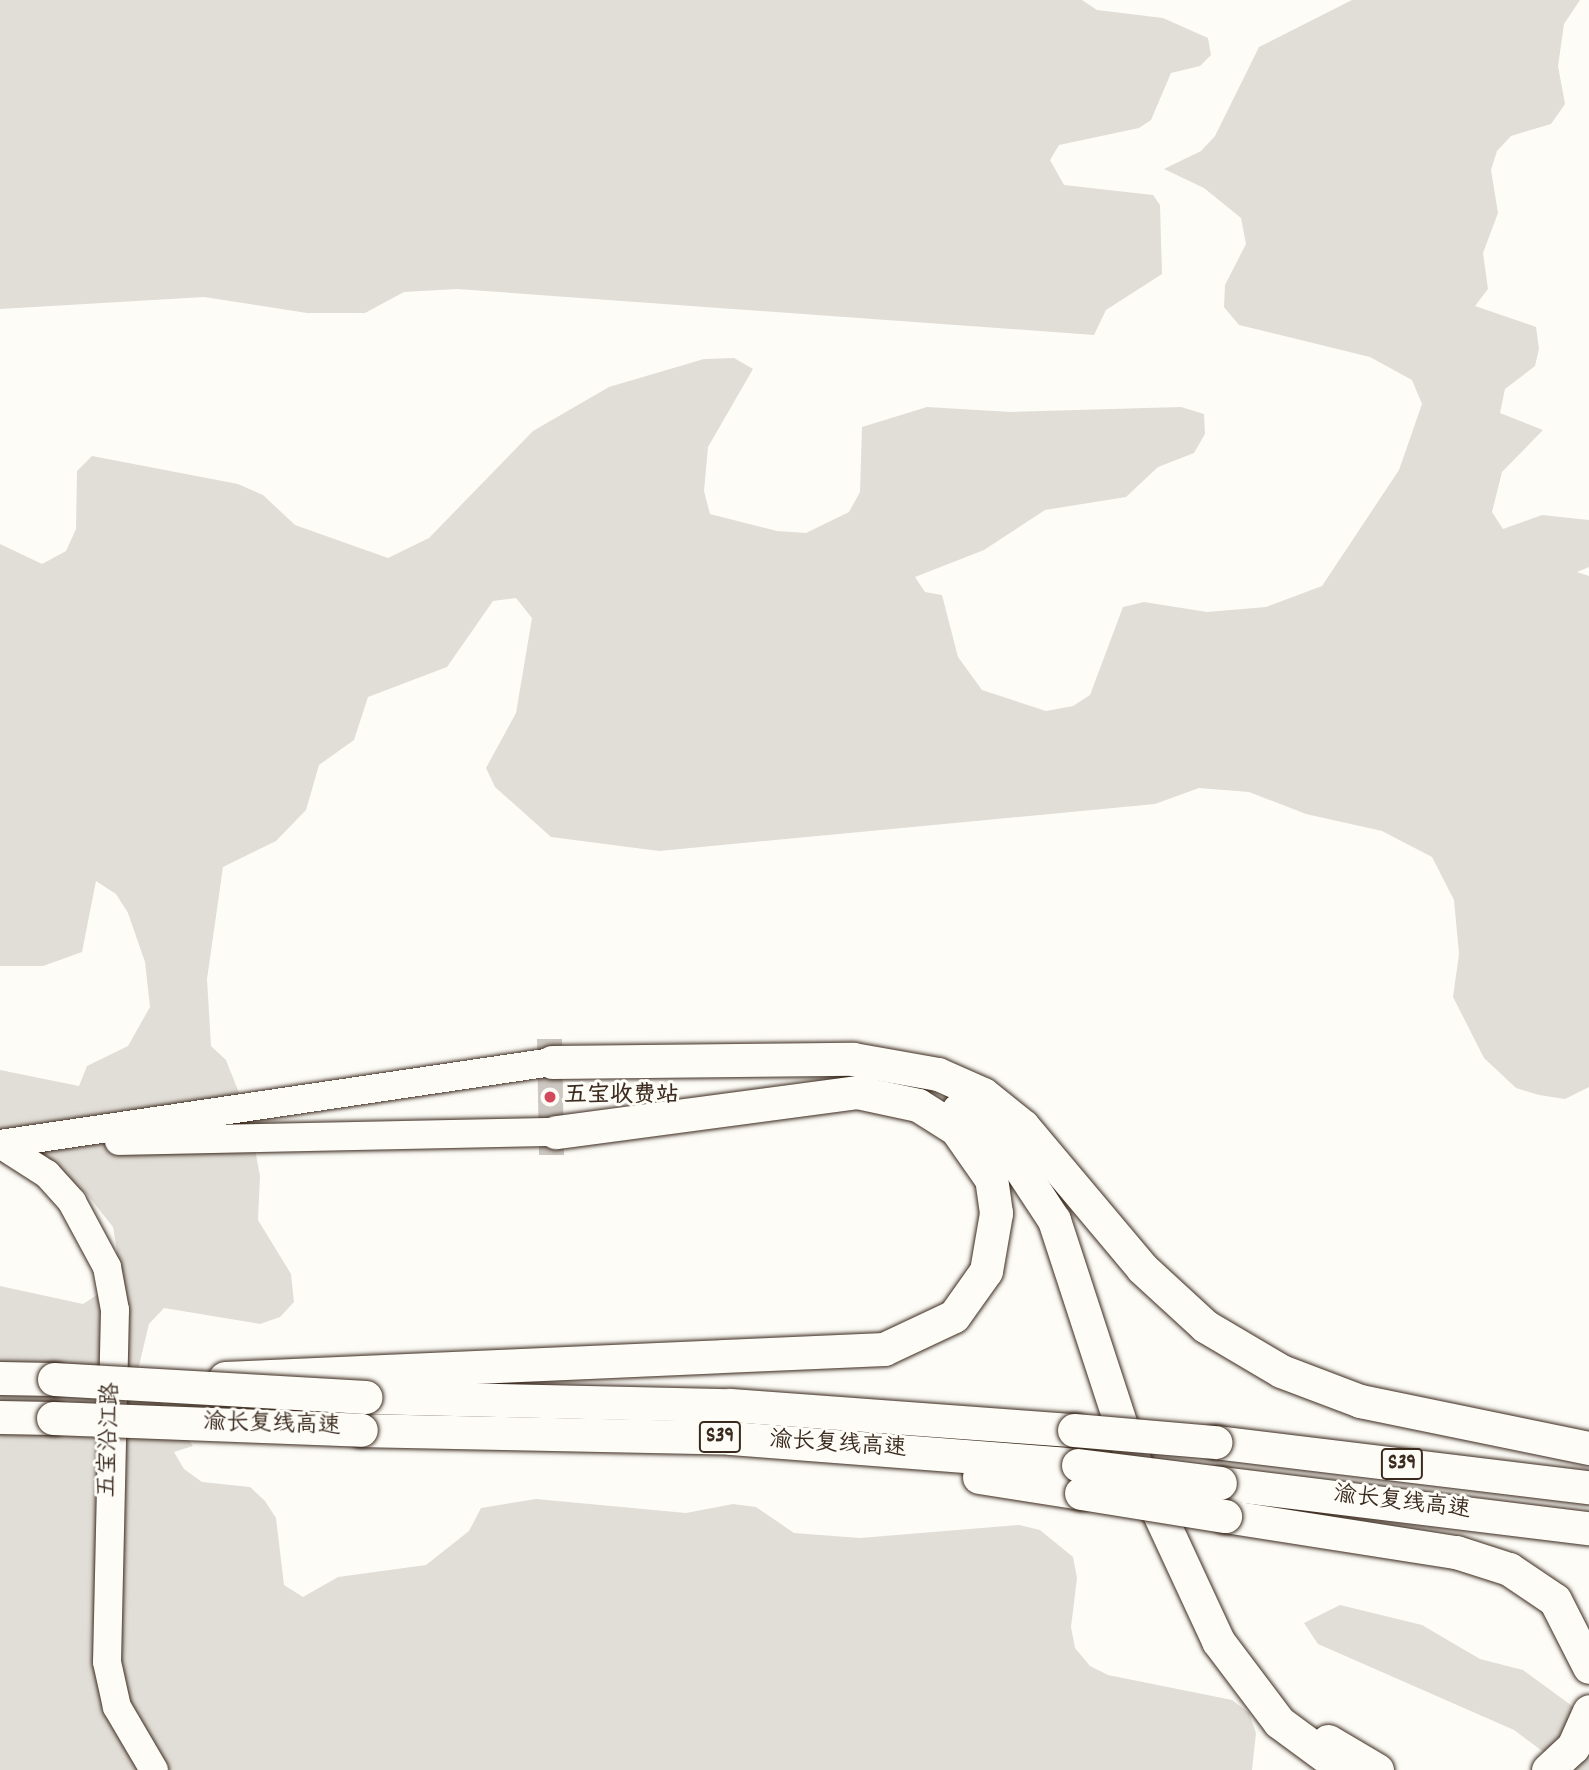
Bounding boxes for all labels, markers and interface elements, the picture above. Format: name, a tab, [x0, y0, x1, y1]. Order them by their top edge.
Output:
place label: 五宝收费站	[564, 1083, 679, 1111]
marker: 五宝收费站	[542, 1089, 558, 1105]
street label: 五宝沿江路	[95, 1382, 127, 1498]
street label: 渝长复线高速	[203, 1410, 341, 1442]
road number: S39	[697, 1420, 743, 1454]
street label: 渝长复线高速	[768, 1427, 908, 1465]
road number: S39	[1379, 1446, 1425, 1482]
street label: 渝长复线高速	[1332, 1482, 1472, 1526]

